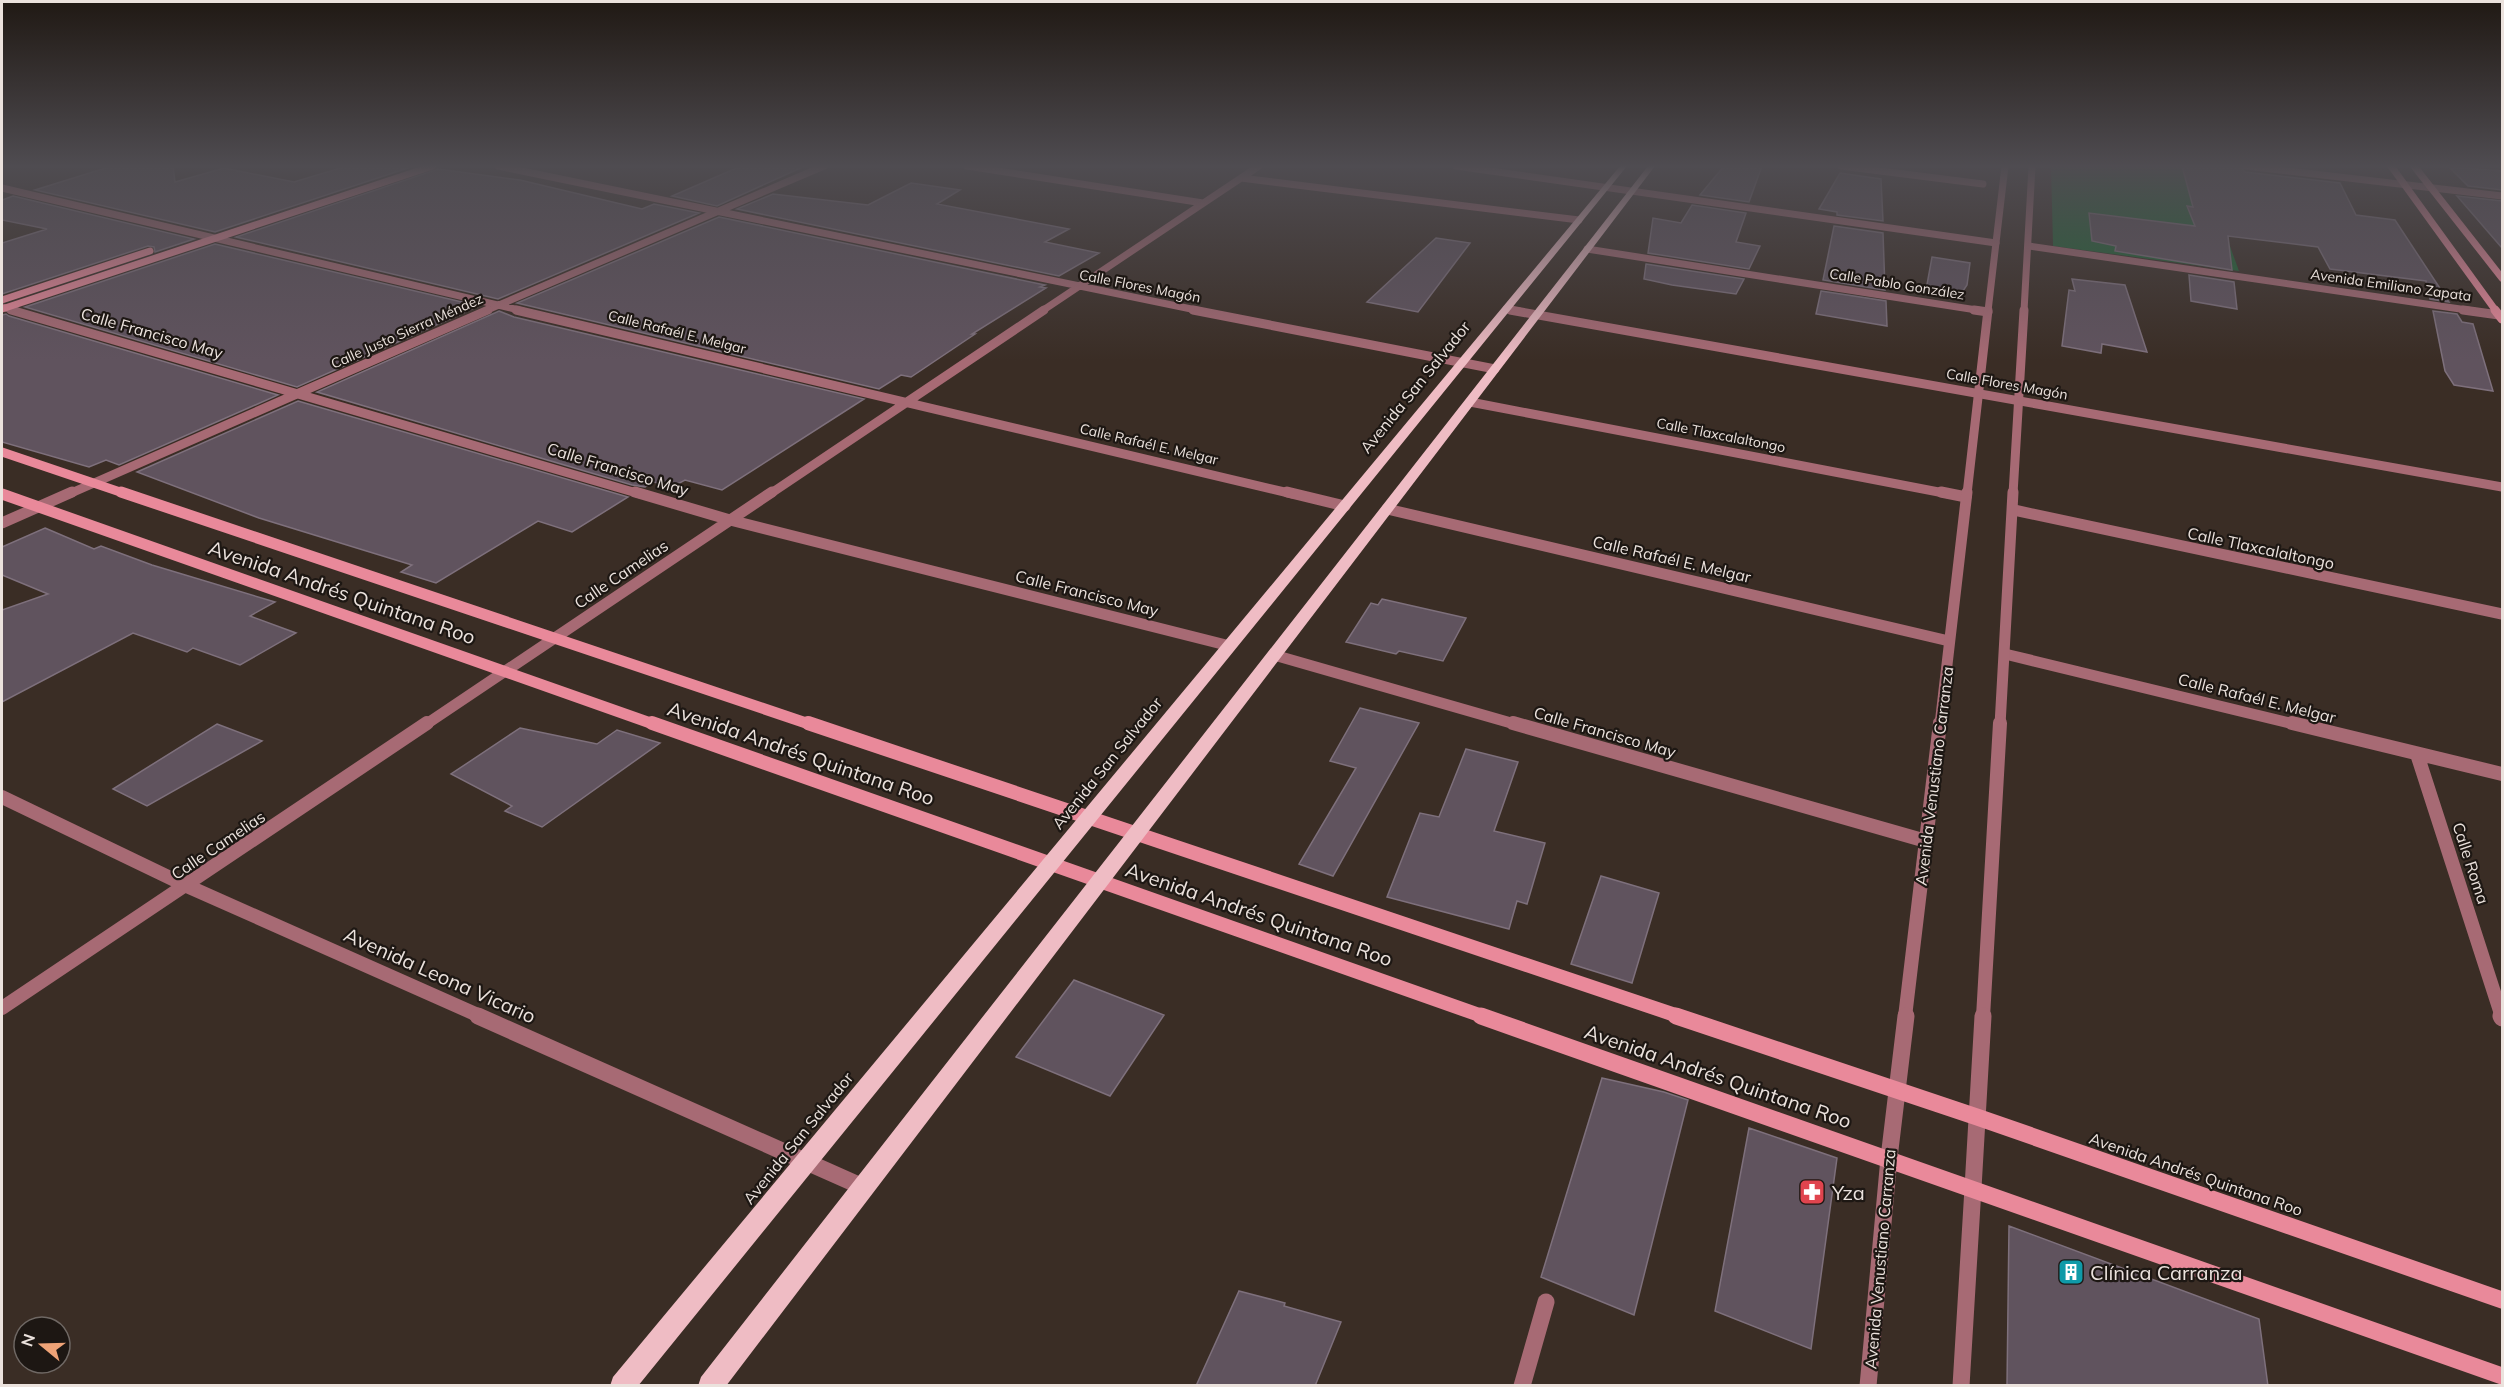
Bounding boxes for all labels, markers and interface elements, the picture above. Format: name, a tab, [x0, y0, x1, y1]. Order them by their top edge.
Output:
street label: Calle Pablo González	[1828, 264, 1966, 304]
street label: Calle Flores Magón	[1078, 265, 1202, 307]
street label: Avenida Emiliano Zapata	[2309, 265, 2473, 305]
street label: Calle Justo Sierra Méndez	[328, 289, 486, 373]
street label: Calle Francisco May	[79, 303, 226, 363]
street label: Calle Rafaél E. Melgar	[606, 306, 749, 358]
street label: Avenida San Salvador	[1356, 317, 1474, 457]
street label: Calle Flores Magón	[1945, 364, 2069, 404]
street label: Calle Tlaxcalaltongo	[1655, 414, 1787, 456]
street label: Calle Rafaél E. Melgar	[1078, 419, 1221, 469]
street label: Calle Francisco May	[545, 438, 692, 500]
street label: Calle Tlaxcalaltongo	[2186, 523, 2336, 573]
street label: Calle Rafaél E. Melgar	[1591, 531, 1753, 587]
street label: Avenida Andrés Quintana Roo	[205, 534, 479, 650]
street label: Calle Camelias	[570, 535, 672, 613]
street label: Calle Francisco May	[1013, 566, 1161, 621]
street label: Avenida Venustiano Carranza	[1911, 665, 1957, 887]
street label: Calle Rafaél E. Melgar	[2176, 669, 2338, 727]
street label: Avenida San Salvador	[1048, 693, 1166, 833]
street label: Avenida Andrés Quintana Roo	[664, 695, 938, 811]
street label: Calle Francisco May	[1532, 702, 1679, 762]
street label: Calle Camelias	[167, 806, 269, 884]
street label: Calle Roma	[2448, 820, 2494, 906]
street label: Avenida Andrés Quintana Roo	[1122, 856, 1396, 972]
street label: Avenida Leona Vicario	[340, 921, 540, 1029]
street label: Avenida Andrés Quintana Roo	[1581, 1018, 1855, 1134]
street label: Avenida San Salvador	[739, 1068, 857, 1208]
street label: Avenida Andrés Quintana Roo	[2087, 1128, 2305, 1220]
street label: Avenida Venustiano Carranza	[1860, 1148, 1900, 1370]
pharmacy icon: Yza	[1797, 1177, 1827, 1207]
place label: Yza	[1831, 1180, 1865, 1205]
building icon: Clínica Carranza	[2056, 1257, 2086, 1287]
place label: Clínica Carranza	[2090, 1260, 2243, 1285]
north arrow	[12, 1315, 72, 1375]
text: N	[16, 1331, 39, 1349]

